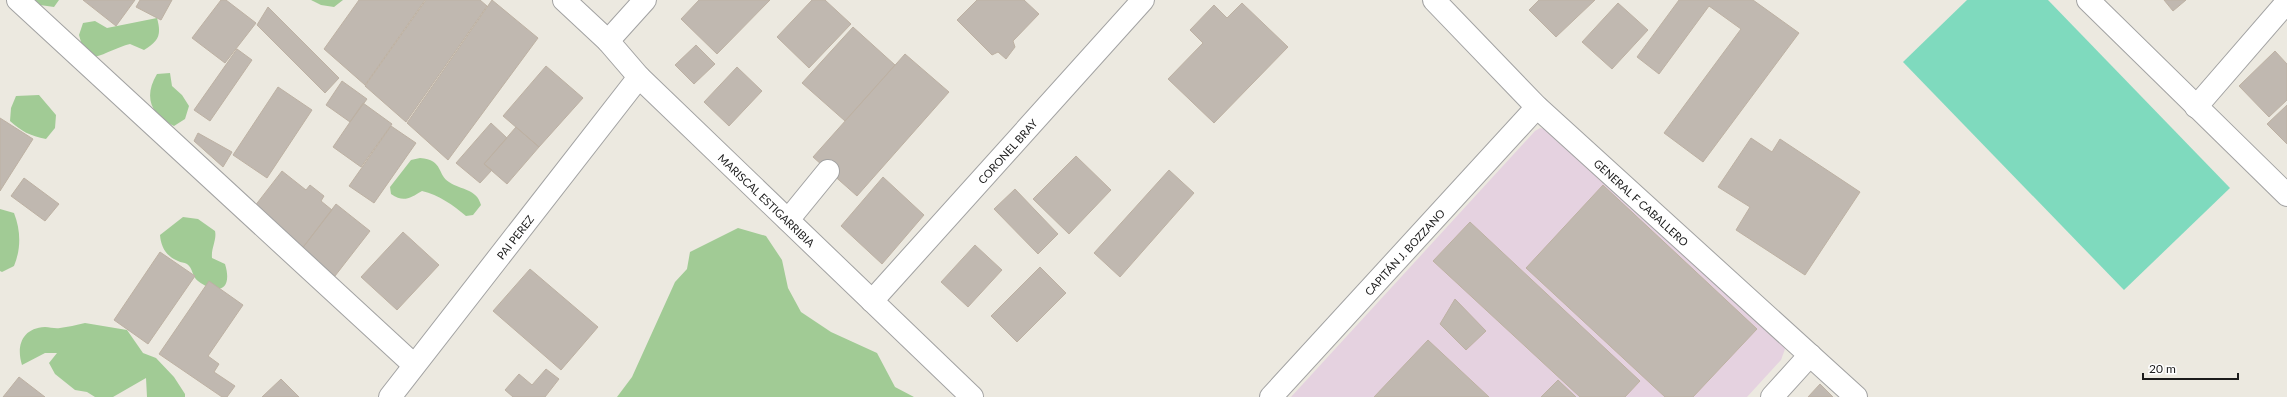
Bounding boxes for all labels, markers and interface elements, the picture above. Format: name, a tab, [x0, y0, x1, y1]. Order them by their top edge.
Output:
street label: CORONEL BRAY	[975, 116, 1040, 186]
street label: MARISCAL ESTIGARRIBIA	[716, 151, 818, 249]
street label: GENERAL F CABALLERO	[1592, 156, 1692, 249]
street label: CAPITÁN J. BOZZANO	[1361, 206, 1447, 298]
street label: PAI PEREZ	[493, 212, 536, 261]
scale bar	[2143, 355, 2238, 381]
text: 20 m	[2149, 361, 2176, 376]

